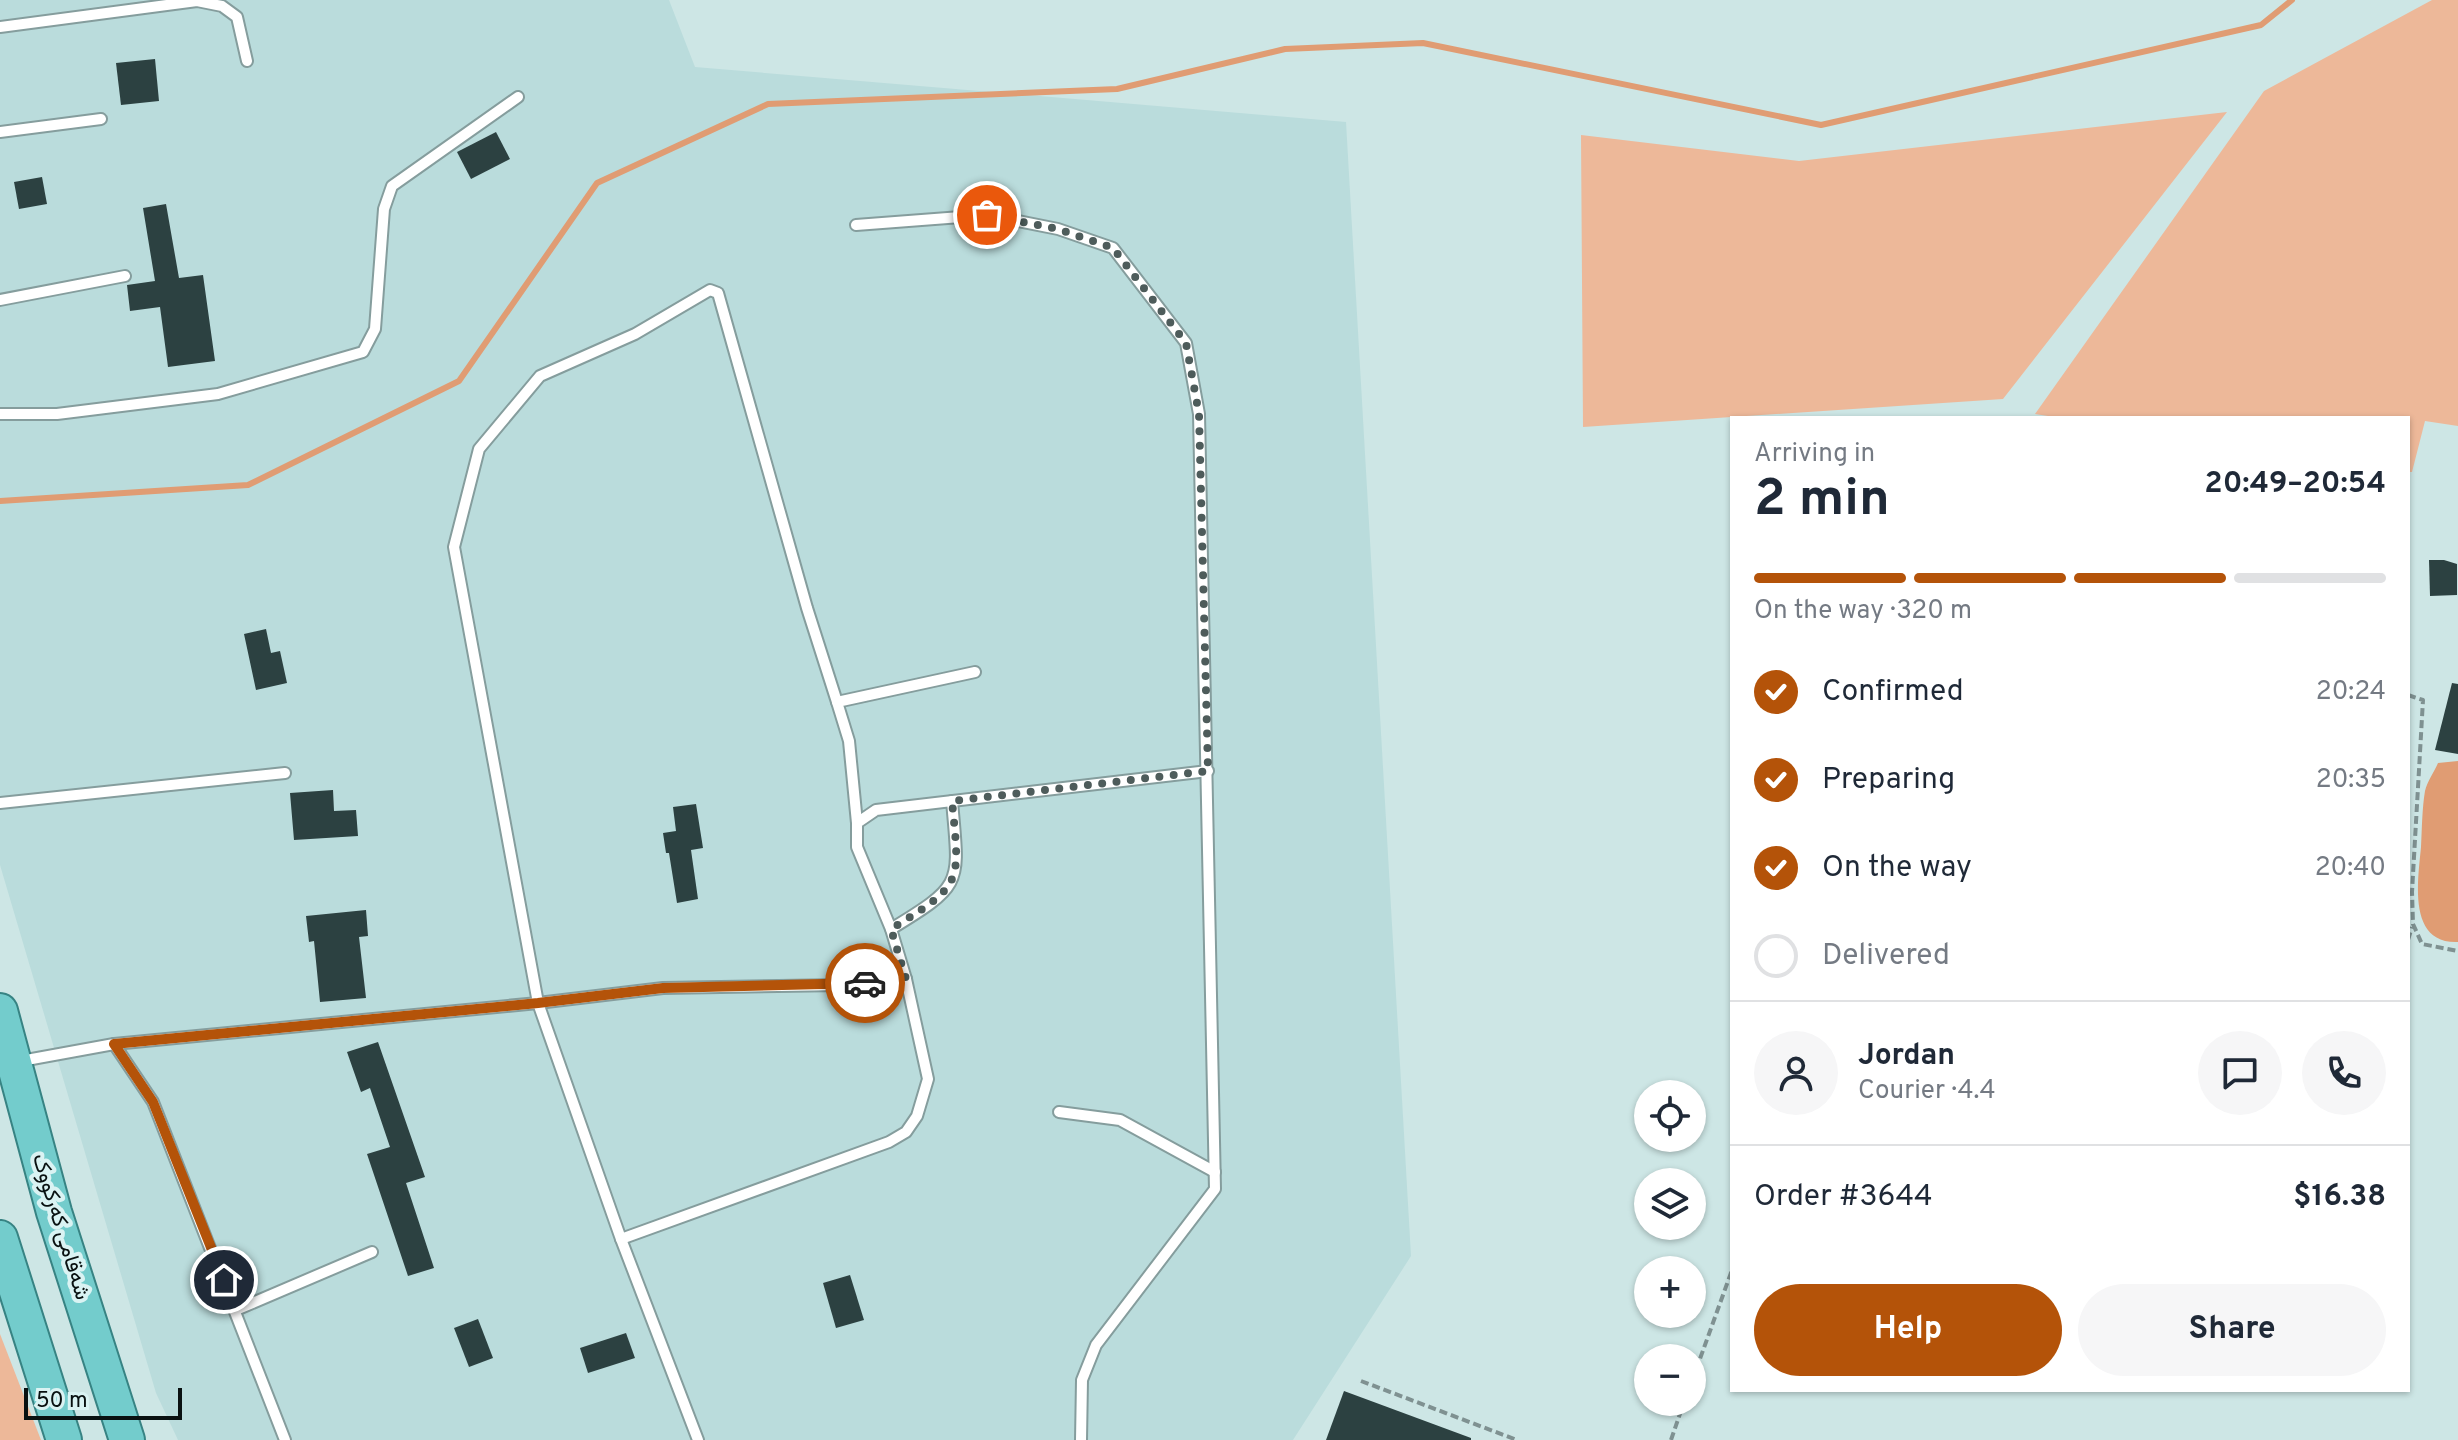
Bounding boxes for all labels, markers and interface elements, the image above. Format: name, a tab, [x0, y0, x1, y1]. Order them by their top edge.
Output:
pin	[953, 181, 1021, 249]
icon: bag	[965, 193, 1009, 237]
text: Arriving in	[1754, 438, 1875, 471]
text: 20:49–20:54	[2204, 466, 2386, 503]
text: 2 min	[1754, 468, 1890, 534]
text: On the way · 320 m	[1754, 595, 1972, 628]
icon: check	[1754, 670, 1798, 714]
text: Confirmed	[1822, 674, 1964, 711]
text: 20:24	[2316, 676, 2386, 709]
icon: check	[1754, 758, 1798, 802]
text: Preparing	[1822, 762, 1955, 799]
text: 20:35	[2316, 764, 2386, 797]
icon: check	[1754, 846, 1798, 890]
text: On the way	[1822, 850, 1972, 887]
text: 20:40	[2315, 852, 2386, 885]
text: Delivered	[1822, 938, 1950, 975]
courier	[825, 943, 905, 1023]
icon: car	[843, 961, 887, 1005]
button: person	[1754, 1031, 1838, 1115]
button: chat	[2198, 1031, 2282, 1115]
button: phone	[2302, 1031, 2386, 1115]
text: Jordan	[1858, 1038, 1955, 1075]
text: Courier · 4.4	[1858, 1075, 1996, 1108]
map controls	[1634, 1080, 1706, 1416]
button: locate	[1634, 1080, 1706, 1152]
street label: شەقامی کەرکووک	[25, 1151, 95, 1303]
button: layers	[1634, 1168, 1706, 1240]
text: Order #3644	[1754, 1179, 1933, 1216]
text: $16.38	[2293, 1179, 2386, 1216]
pin	[190, 1246, 258, 1314]
button: +	[1634, 1256, 1706, 1328]
icon: home	[202, 1258, 246, 1302]
button: Help	[1754, 1284, 2062, 1376]
button: Share	[2078, 1284, 2386, 1376]
button: −	[1634, 1344, 1706, 1416]
scale bar	[24, 1384, 182, 1420]
text: 50 m	[36, 1388, 88, 1415]

